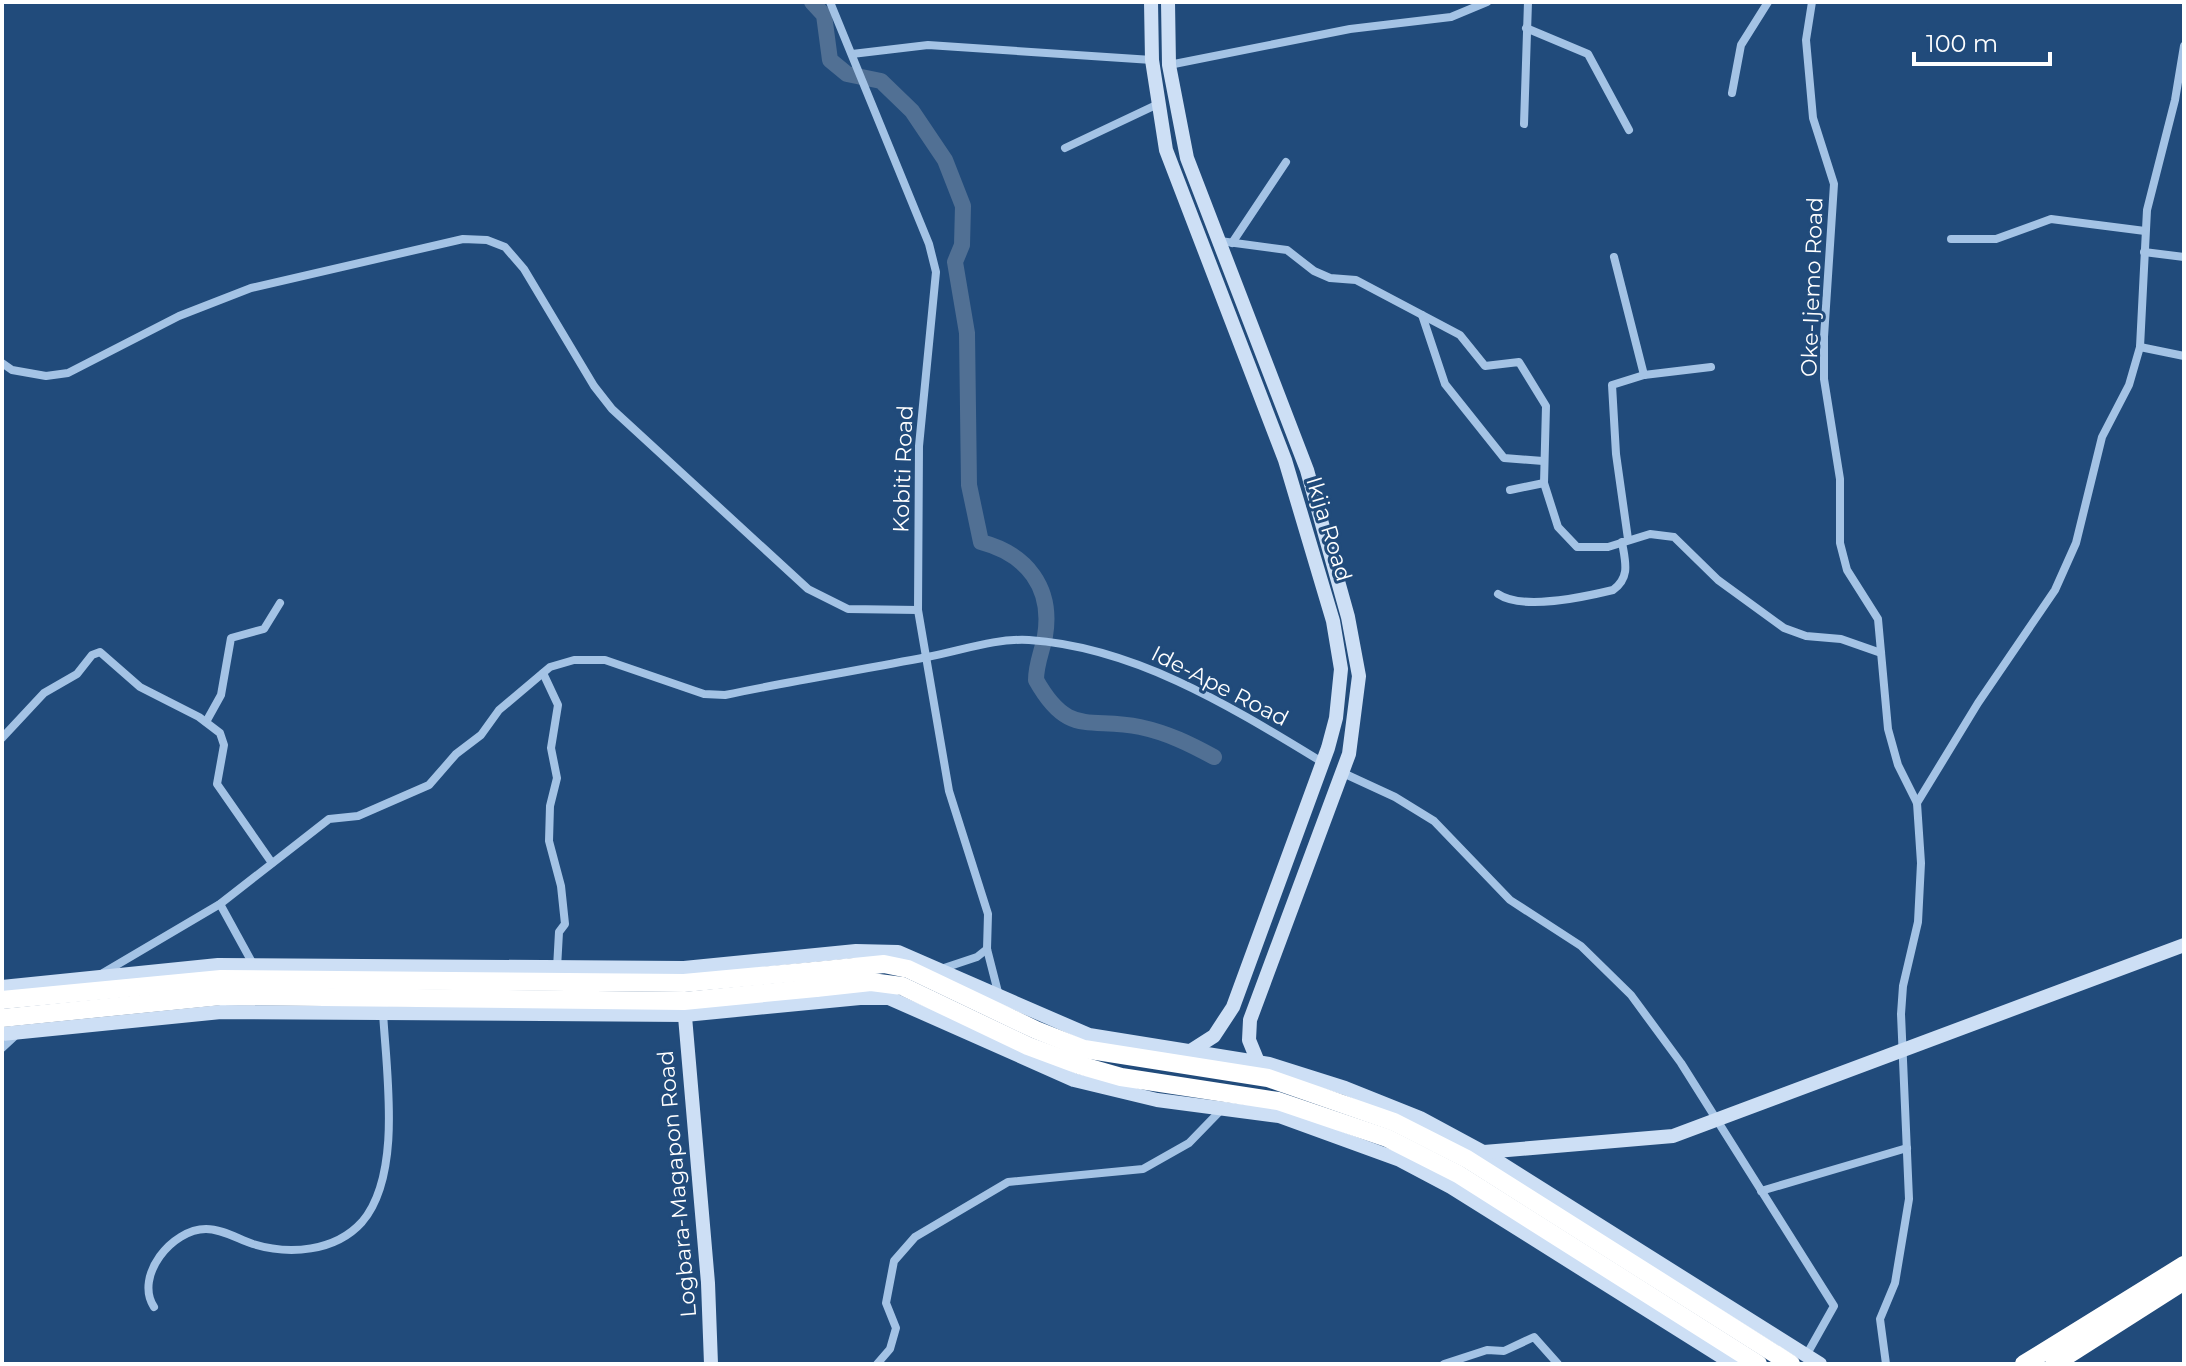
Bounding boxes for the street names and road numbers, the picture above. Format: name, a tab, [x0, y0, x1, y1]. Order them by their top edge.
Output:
street label: Oke-Ijemo Road	[1795, 197, 1829, 377]
street label: Kobiti Road	[887, 405, 919, 533]
street label: Ikija Road	[1300, 473, 1358, 585]
street label: Ide-Ape Road	[1147, 640, 1293, 732]
street label: Logbara-Magapon Road	[652, 1049, 702, 1319]

